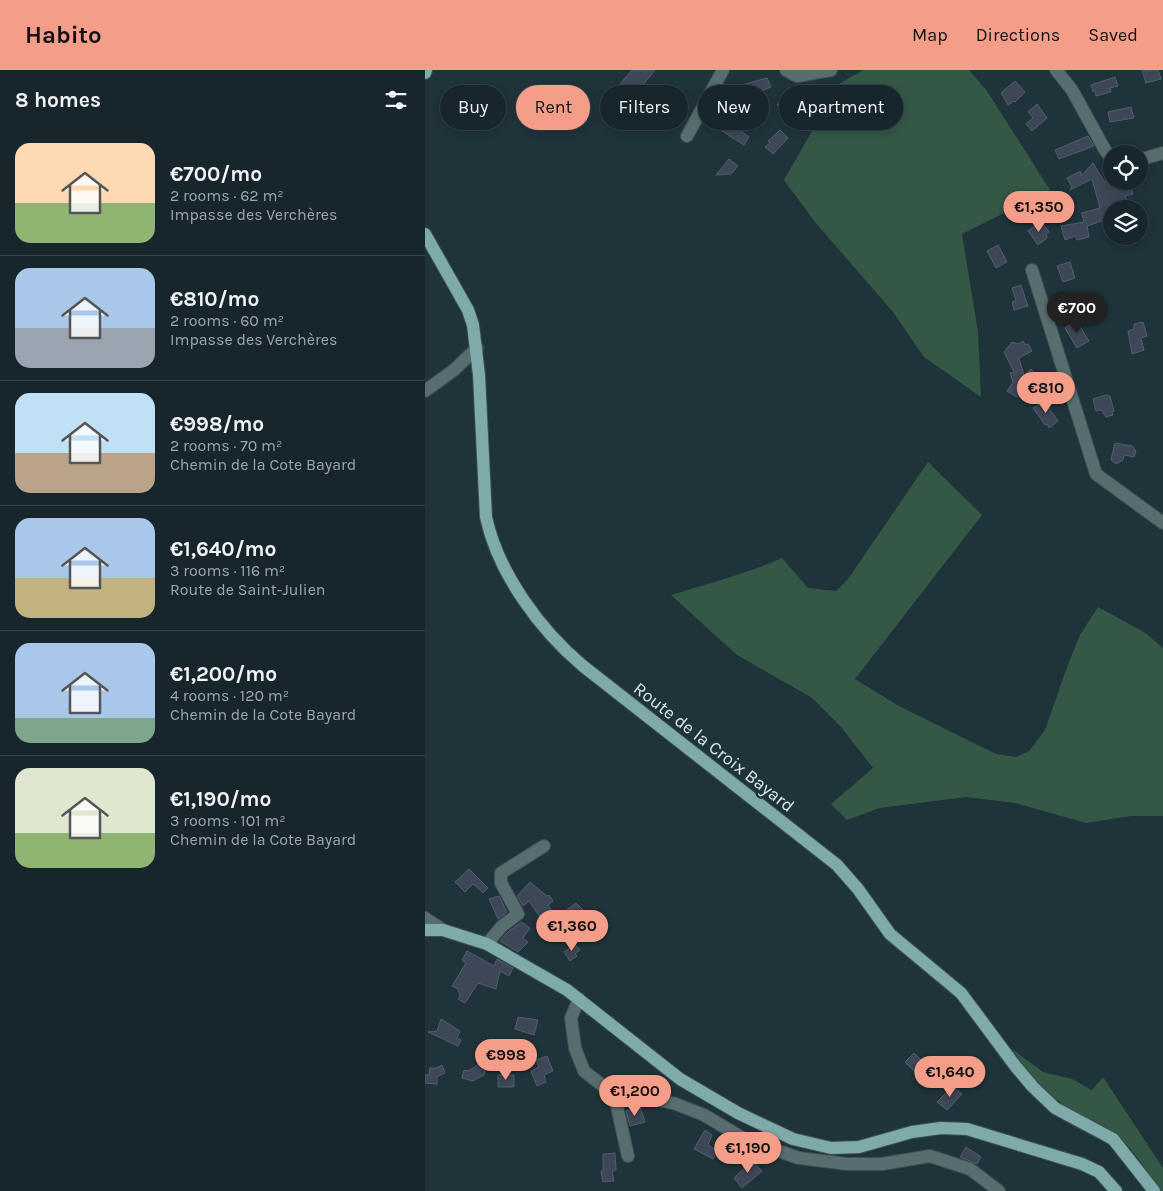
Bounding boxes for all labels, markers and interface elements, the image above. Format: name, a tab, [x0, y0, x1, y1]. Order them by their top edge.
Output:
text: Habito	[25, 21, 102, 49]
text: Map	[912, 24, 948, 46]
text: Directions	[976, 24, 1060, 46]
text: Saved	[1088, 24, 1138, 46]
chip: Buy	[440, 85, 506, 130]
chip: Rent	[516, 85, 590, 130]
chip: Filters	[600, 85, 688, 130]
chip: New	[698, 85, 769, 130]
chip: Apartment	[779, 85, 903, 130]
icon: filters	[382, 86, 410, 114]
text: 8 homes	[15, 88, 101, 112]
map controls	[1103, 145, 1148, 245]
button: locate	[1103, 145, 1148, 190]
text: €700/mo	[170, 162, 262, 186]
icon: home	[55, 163, 115, 223]
text: 2 rooms · 62 m²	[170, 186, 284, 205]
pin: €1,350	[998, 190, 1080, 233]
text: €1,350	[1014, 197, 1064, 216]
button: layers	[1103, 200, 1148, 245]
text: Impasse des Verchères	[170, 205, 337, 224]
text: €810/mo	[170, 287, 259, 311]
icon: home	[55, 288, 115, 348]
pin: €700	[1047, 292, 1107, 334]
text: €700	[1058, 298, 1096, 317]
text: 2 rooms · 60 m²	[170, 311, 284, 330]
text: Impasse des Verchères	[170, 330, 337, 349]
pin: €810	[1016, 372, 1076, 414]
text: €810	[1028, 378, 1064, 397]
text: €998/mo	[170, 412, 264, 436]
icon: home	[55, 413, 115, 473]
text: 2 rooms · 70 m²	[170, 436, 282, 455]
text: Chemin de la Cote Bayard	[170, 455, 356, 474]
text: €1,640/mo	[170, 537, 276, 561]
icon: home	[55, 538, 115, 598]
text: 3 rooms · 116 m²	[170, 561, 285, 580]
text: Route de Saint-Julien	[170, 580, 326, 599]
text: €1,200/mo	[170, 662, 277, 686]
icon: home	[55, 663, 115, 723]
street label: Route de la Croix Bayard	[629, 677, 799, 817]
text: 4 rooms · 120 m²	[170, 686, 289, 705]
text: Chemin de la Cote Bayard	[170, 705, 356, 724]
text: €1,190/mo	[170, 787, 271, 811]
icon: home	[55, 788, 115, 848]
text: 3 rooms · 101 m²	[170, 811, 286, 830]
text: Chemin de la Cote Bayard	[170, 830, 356, 849]
pin: €1,360	[531, 910, 613, 952]
text: €1,360	[547, 916, 597, 935]
pin: €998	[476, 1038, 536, 1081]
text: €998	[486, 1045, 526, 1064]
pin: €1,640	[909, 1056, 991, 1098]
text: €1,640	[925, 1062, 975, 1081]
pin: €1,200	[594, 1074, 676, 1117]
text: €1,200	[610, 1081, 660, 1100]
pin: €1,190	[707, 1132, 789, 1174]
text: €1,190	[725, 1138, 771, 1157]

